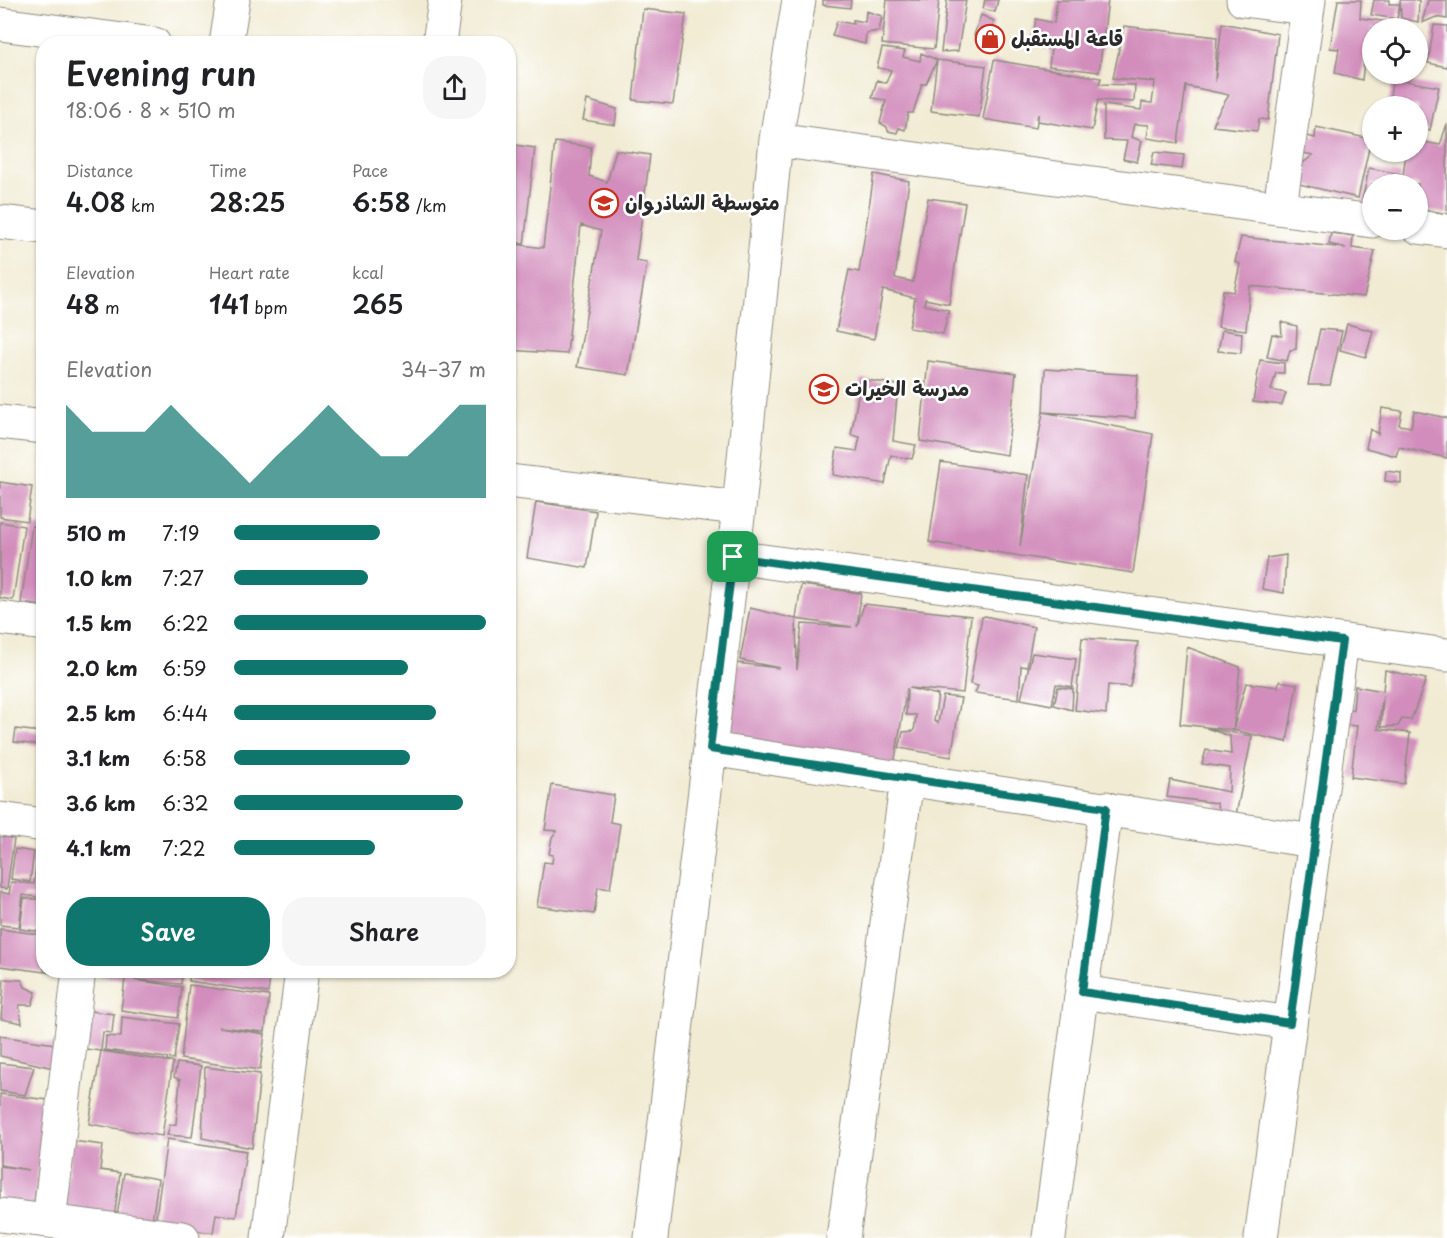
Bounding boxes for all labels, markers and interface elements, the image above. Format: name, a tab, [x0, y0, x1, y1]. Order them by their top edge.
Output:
map controls	[1362, 18, 1428, 240]
button: locate	[1362, 18, 1428, 84]
shop icon: قاعة المستقبل	[974, 23, 1006, 55]
place label: قاعة المستقبل	[1011, 23, 1123, 53]
text: Evening run	[66, 47, 257, 97]
button: share	[423, 56, 486, 119]
text: 18:06 · 8 × 510 m	[66, 95, 236, 125]
button: +	[1362, 96, 1428, 162]
text: Distance	[66, 158, 133, 182]
text: Time	[209, 158, 247, 182]
text: Pace	[352, 158, 388, 182]
button: −	[1362, 174, 1428, 240]
text: 4.08	[66, 182, 126, 221]
text: 28:25	[209, 182, 286, 221]
text: 6:58	[352, 182, 411, 221]
school or university icon: متوسطة الشاذروان	[588, 187, 620, 219]
place label: متوسطة الشاذروان	[625, 187, 780, 217]
text: km	[126, 193, 155, 217]
text: /km	[411, 193, 447, 217]
text: Elevation	[66, 260, 135, 284]
text: Heart rate	[209, 260, 290, 284]
text: kcal	[352, 260, 384, 284]
text: 48	[66, 284, 100, 323]
text: 141	[209, 284, 249, 323]
text: 265	[352, 284, 404, 323]
text: m	[100, 295, 120, 319]
text: bpm	[249, 295, 288, 319]
text: Elevation	[66, 354, 152, 384]
text: 34–37 m	[401, 354, 486, 384]
school or university icon: مدرسة الخيرات	[808, 373, 840, 405]
place label: مدرسة الخيرات	[845, 373, 969, 403]
text: 510 m	[66, 518, 126, 548]
text: 7:19	[162, 518, 199, 548]
pin	[707, 531, 758, 582]
icon: arrive	[716, 540, 749, 573]
text: 1.0 km	[66, 563, 133, 593]
text: 7:27	[162, 563, 204, 593]
text: 1.5 km	[66, 608, 132, 638]
text: 6:22	[162, 608, 209, 638]
text: 2.0 km	[66, 653, 138, 683]
text: 6:59	[162, 653, 207, 683]
text: 2.5 km	[66, 698, 136, 728]
text: 6:44	[162, 698, 208, 728]
text: 3.1 km	[66, 743, 130, 773]
text: 6:58	[162, 743, 207, 773]
text: 3.6 km	[66, 788, 136, 818]
text: 6:32	[162, 788, 209, 818]
text: 4.1 km	[66, 833, 131, 863]
text: 7:22	[162, 833, 206, 863]
button: Save	[66, 897, 270, 966]
button: Share	[282, 897, 486, 966]

